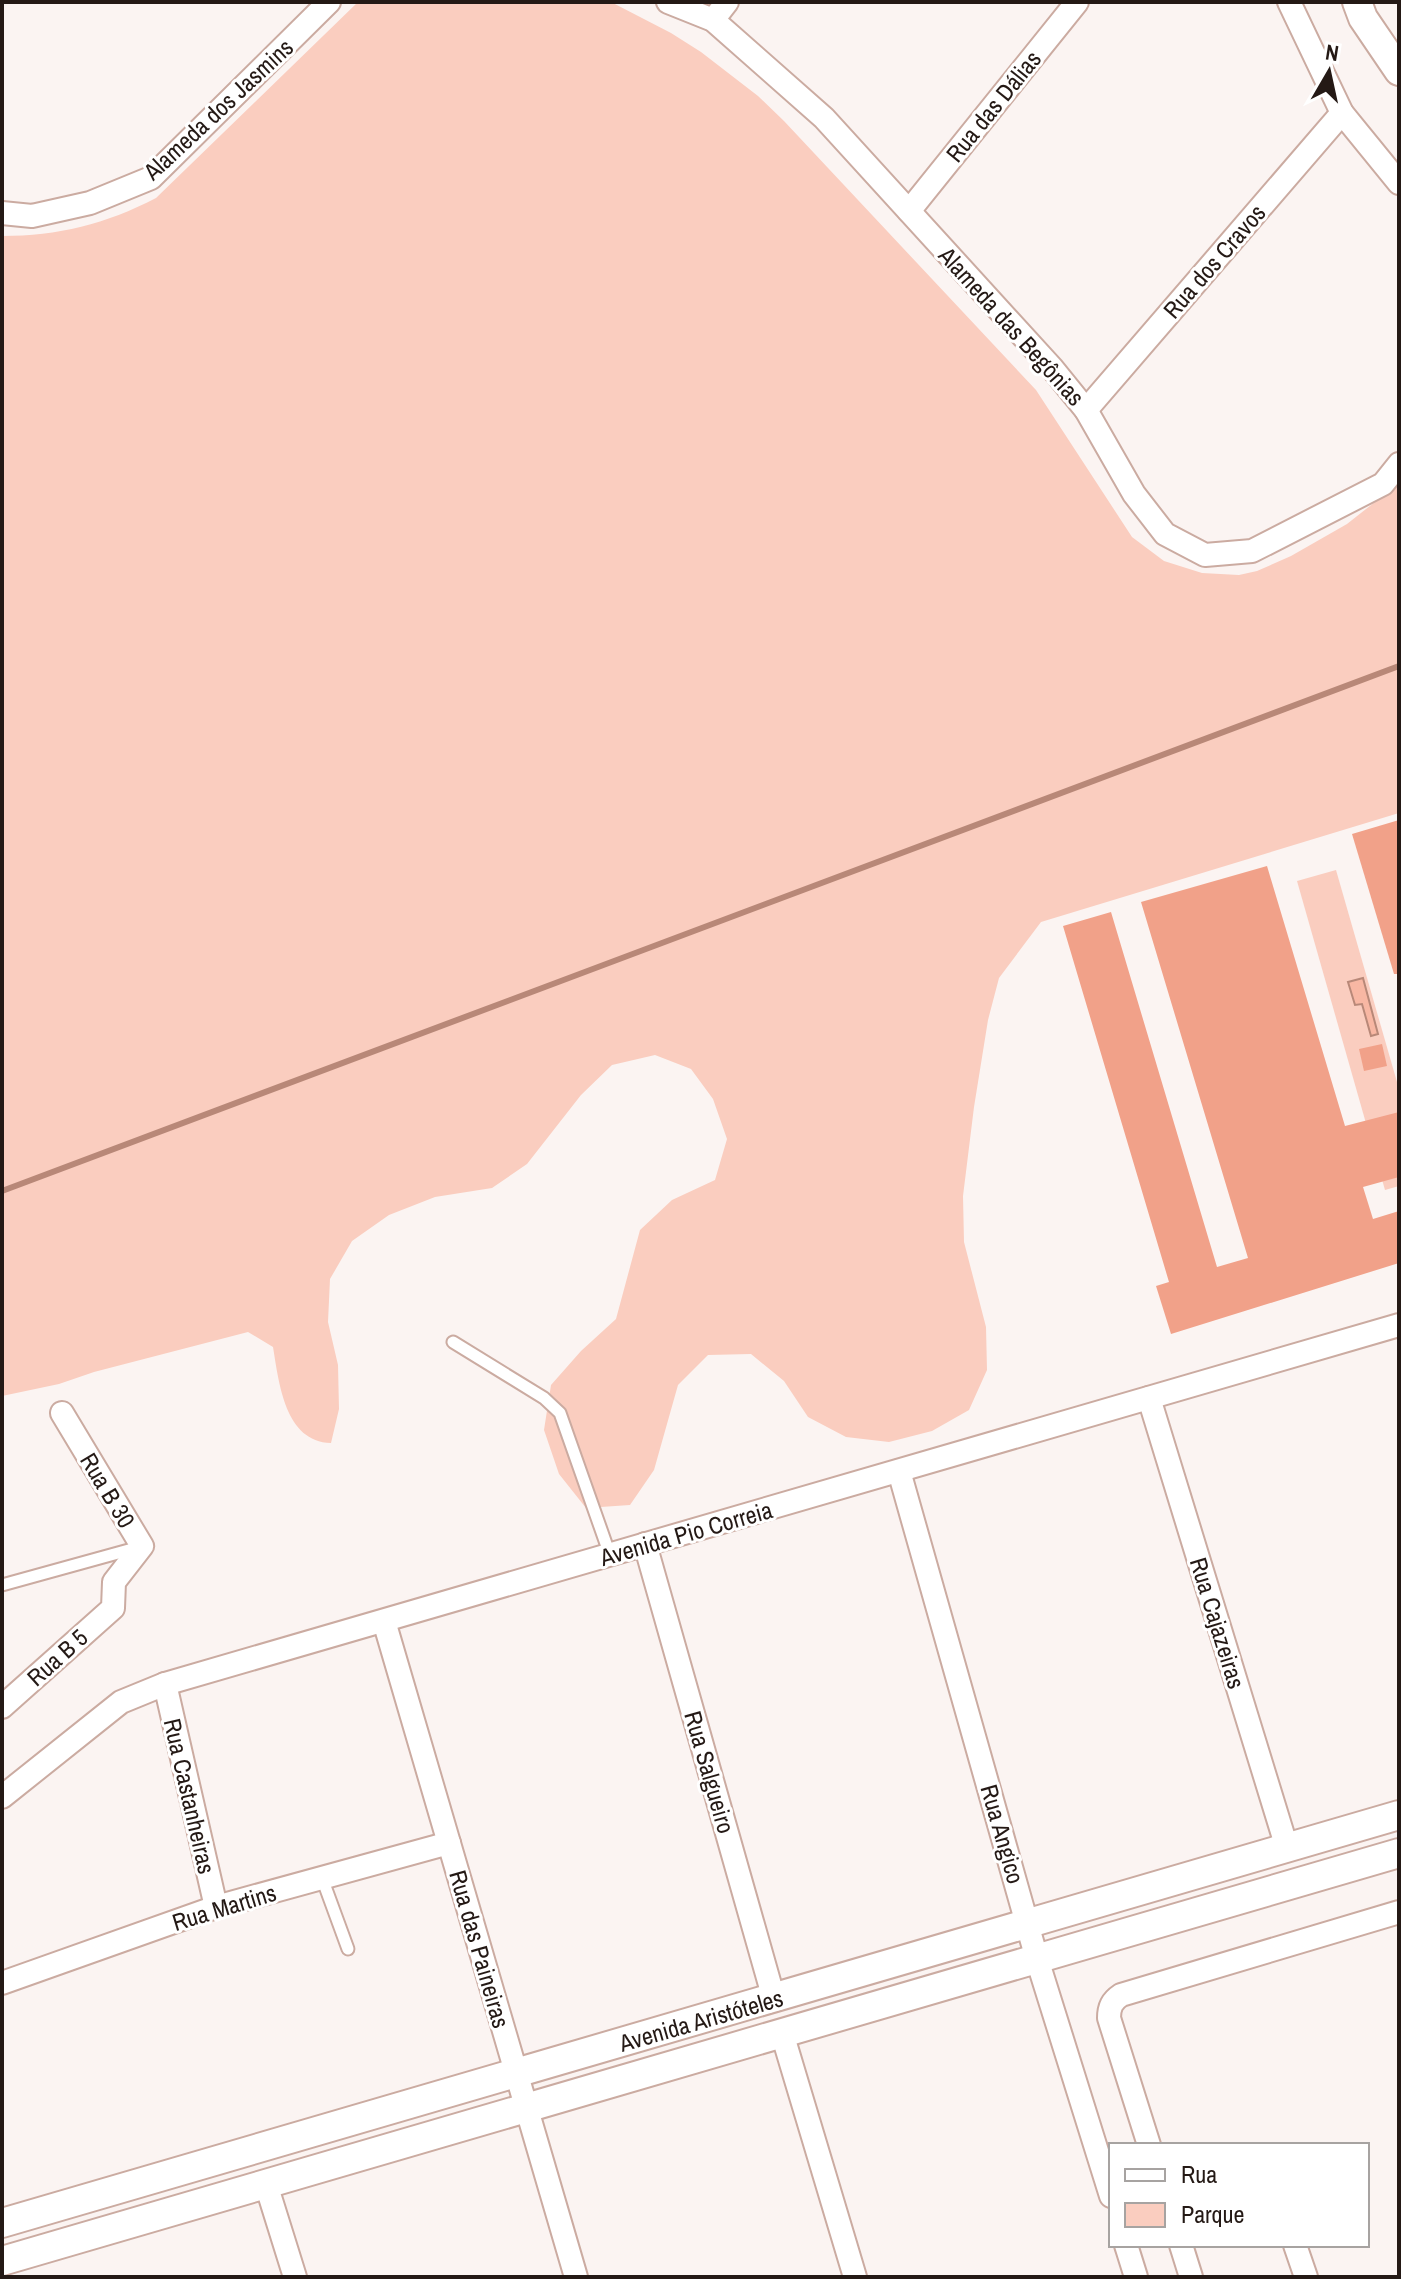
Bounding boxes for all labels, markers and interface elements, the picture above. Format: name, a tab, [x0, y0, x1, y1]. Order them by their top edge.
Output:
street label: Alameda dos Jasmins	[136, 31, 300, 187]
north arrow	[1289, 32, 1369, 112]
text: N	[1323, 36, 1341, 68]
street label: Rua das Dálias	[938, 44, 1048, 168]
street label: Rua dos Cravos	[1156, 197, 1272, 325]
street label: Alameda das Begônias	[931, 239, 1092, 412]
street label: Rua B 30	[73, 1447, 143, 1533]
street label: Avenida Pio Correia	[595, 1493, 776, 1573]
street label: Rua Cajazeiras	[1183, 1553, 1253, 1693]
street label: Rua B 5	[20, 1621, 94, 1693]
street label: Rua Salgueiro	[677, 1707, 743, 1837]
street label: Rua Castanheiras	[157, 1715, 223, 1877]
street label: Rua Angico	[974, 1781, 1032, 1887]
street label: Rua das Paineiras	[442, 1866, 518, 2032]
street label: Rua Martins	[168, 1876, 280, 1938]
street label: Avenida Aristóteles	[614, 1981, 787, 2059]
legend	[1109, 2143, 1369, 2247]
text: Rua	[1181, 2158, 1217, 2190]
text: Parque	[1181, 2198, 1244, 2230]

